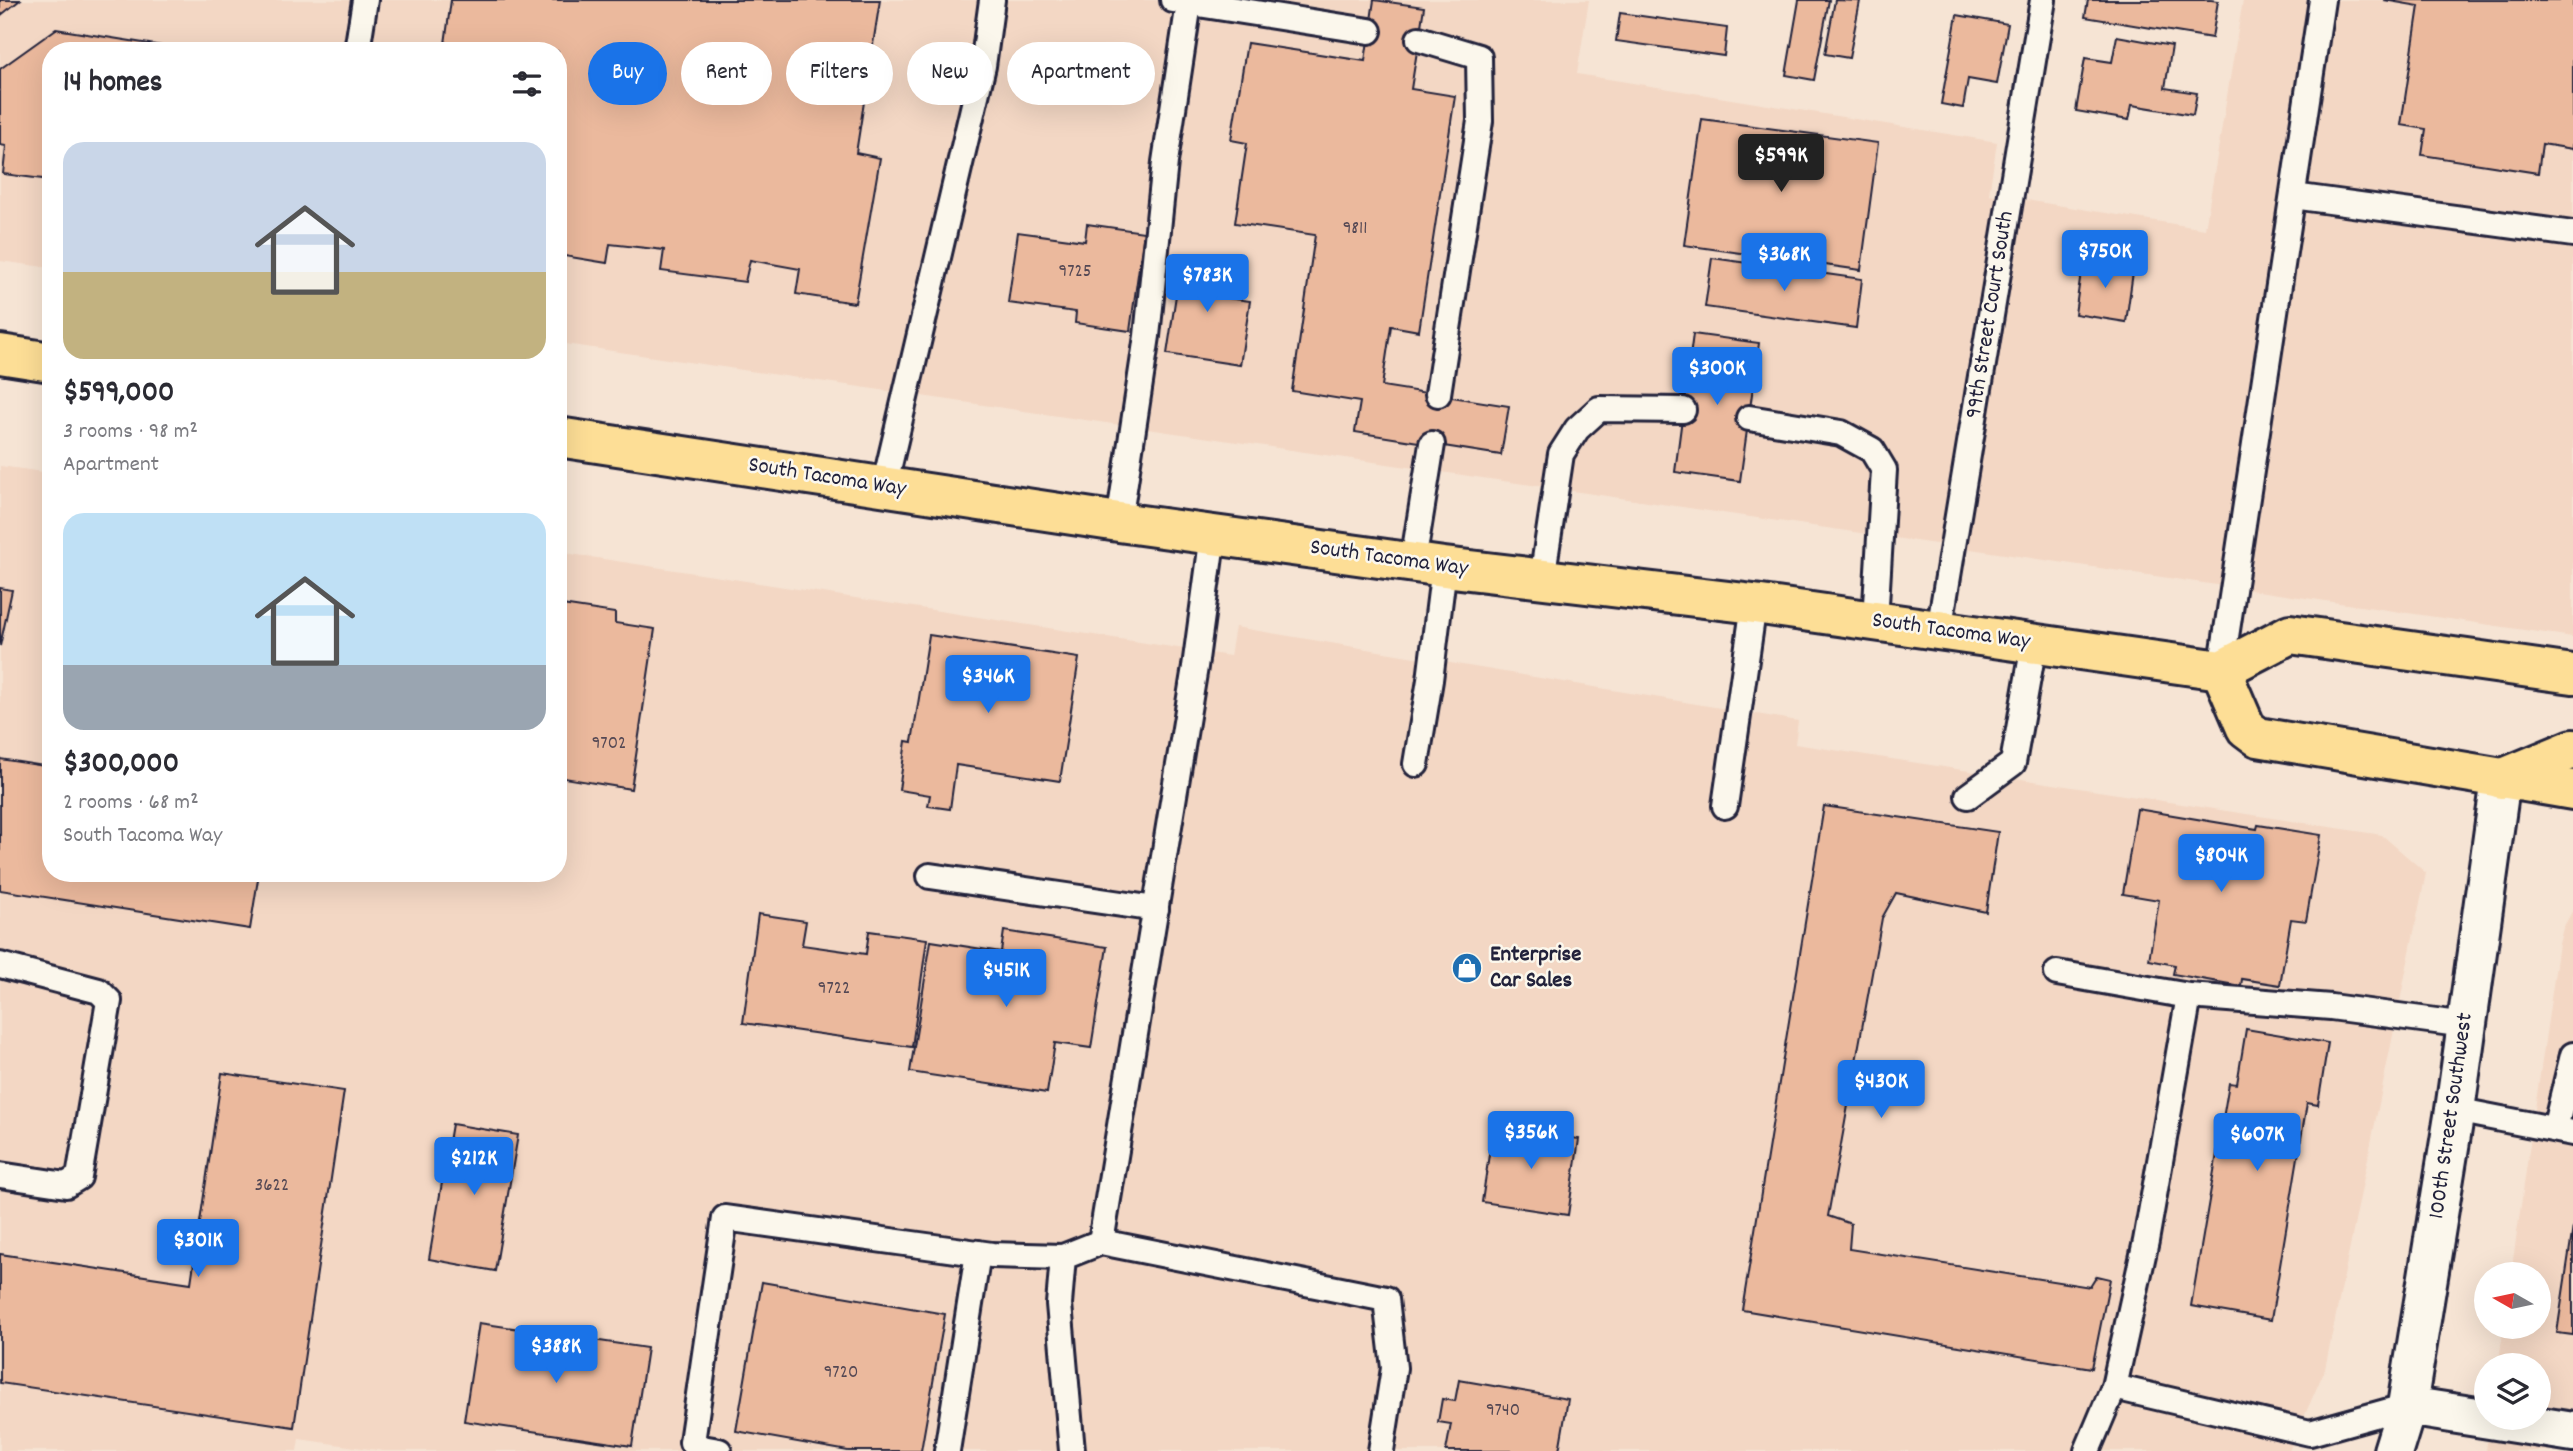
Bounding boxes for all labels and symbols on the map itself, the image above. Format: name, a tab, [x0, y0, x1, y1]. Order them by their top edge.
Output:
pin: $599K	[1732, 134, 1830, 194]
street label: 99th Street Court South	[1958, 209, 2024, 421]
house number: 9811	[1343, 216, 1367, 243]
pin: $750K	[2056, 230, 2154, 290]
pin: $368K	[1735, 233, 1833, 293]
pin: $783K	[1158, 254, 1256, 314]
house number: 9725	[1058, 259, 1092, 286]
pin: $300K	[1668, 348, 1766, 407]
street label: South Tacoma Way	[746, 449, 909, 507]
street label: South Tacoma Way	[1308, 532, 1471, 587]
street label: South Tacoma Way	[1870, 605, 2033, 660]
pin: $346K	[939, 656, 1037, 715]
house number: 9702	[592, 731, 626, 758]
pin: $804K	[2172, 834, 2270, 894]
place label: Enterprise Car Sales	[1490, 939, 1581, 998]
pin: $451K	[957, 950, 1055, 1009]
shop icon: Enterprise Car Sales	[1450, 951, 1484, 985]
house number: 9722	[818, 976, 850, 1003]
street label: 100th Street Southwest	[2421, 1011, 2483, 1221]
pin: $430K	[1832, 1060, 1930, 1120]
pin: $356K	[1482, 1112, 1580, 1171]
pin: $607K	[2208, 1114, 2306, 1173]
pin: $212K	[425, 1138, 523, 1197]
house number: 3622	[255, 1173, 289, 1200]
pin: $301K	[149, 1220, 247, 1279]
north arrow	[2474, 1262, 2552, 1339]
pin: $388K	[507, 1326, 605, 1385]
house number: 9720	[824, 1360, 858, 1387]
house number: 9740	[1486, 1398, 1520, 1425]

